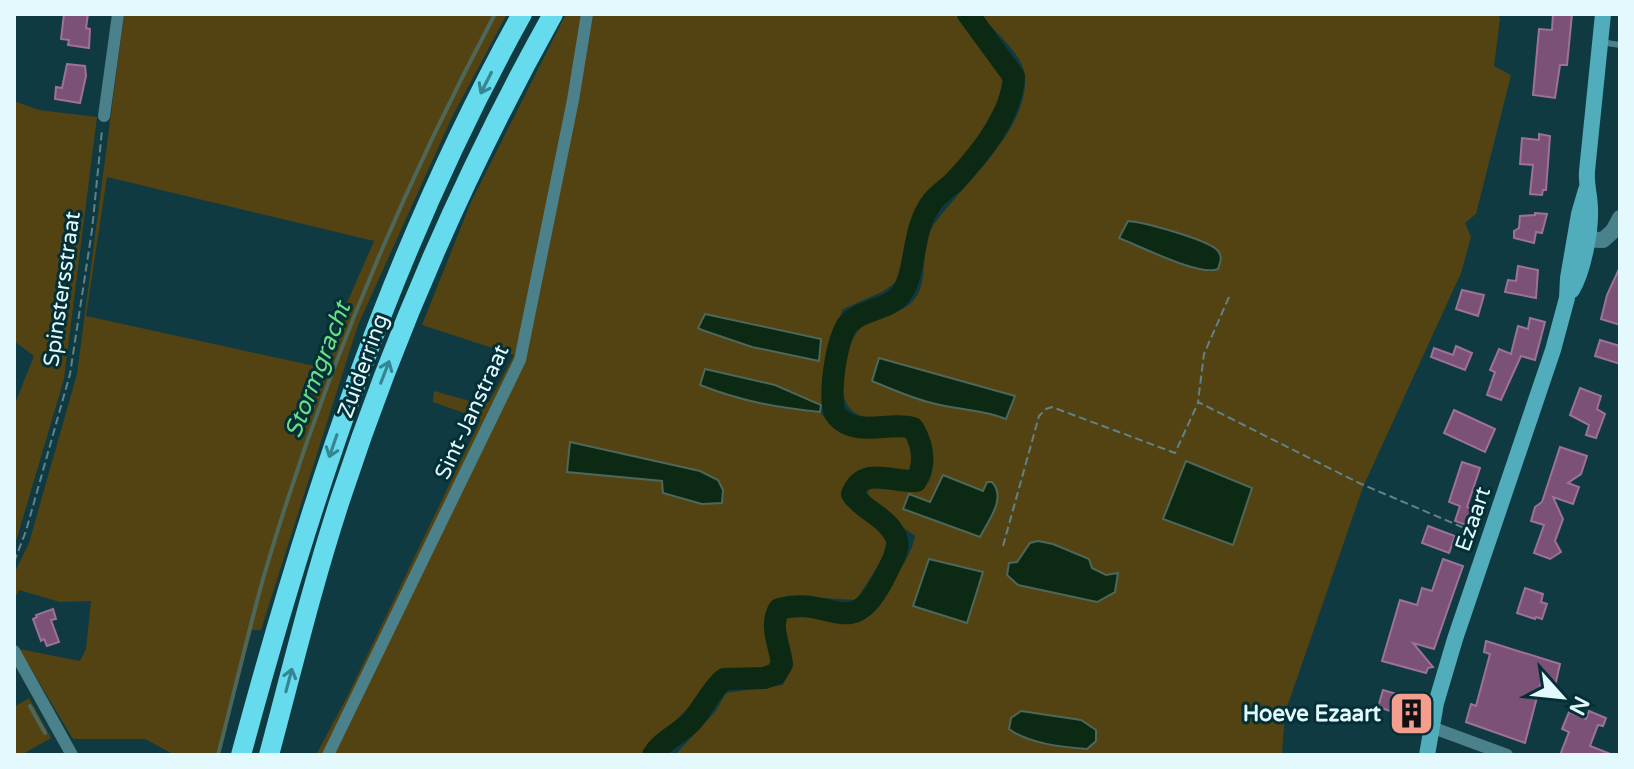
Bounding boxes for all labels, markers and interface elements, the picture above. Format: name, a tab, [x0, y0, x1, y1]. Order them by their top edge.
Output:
one-way arrow	[477, 71, 493, 95]
street label: Spinstersstraat	[38, 210, 86, 368]
water label: Stormgracht	[279, 295, 358, 442]
street label: Zuiderring	[332, 310, 394, 422]
street label: Sint-Janstraat	[429, 341, 515, 483]
one-way arrow	[379, 360, 393, 385]
one-way arrow	[324, 433, 339, 458]
street label: Ezaart	[1450, 483, 1496, 555]
north arrow	[1522, 657, 1602, 737]
one-way arrow	[283, 667, 298, 693]
building icon: Hoeve Ezaart	[1388, 690, 1436, 738]
text: N	[1563, 692, 1595, 719]
place label: Hoeve Ezaart	[1243, 701, 1382, 727]

